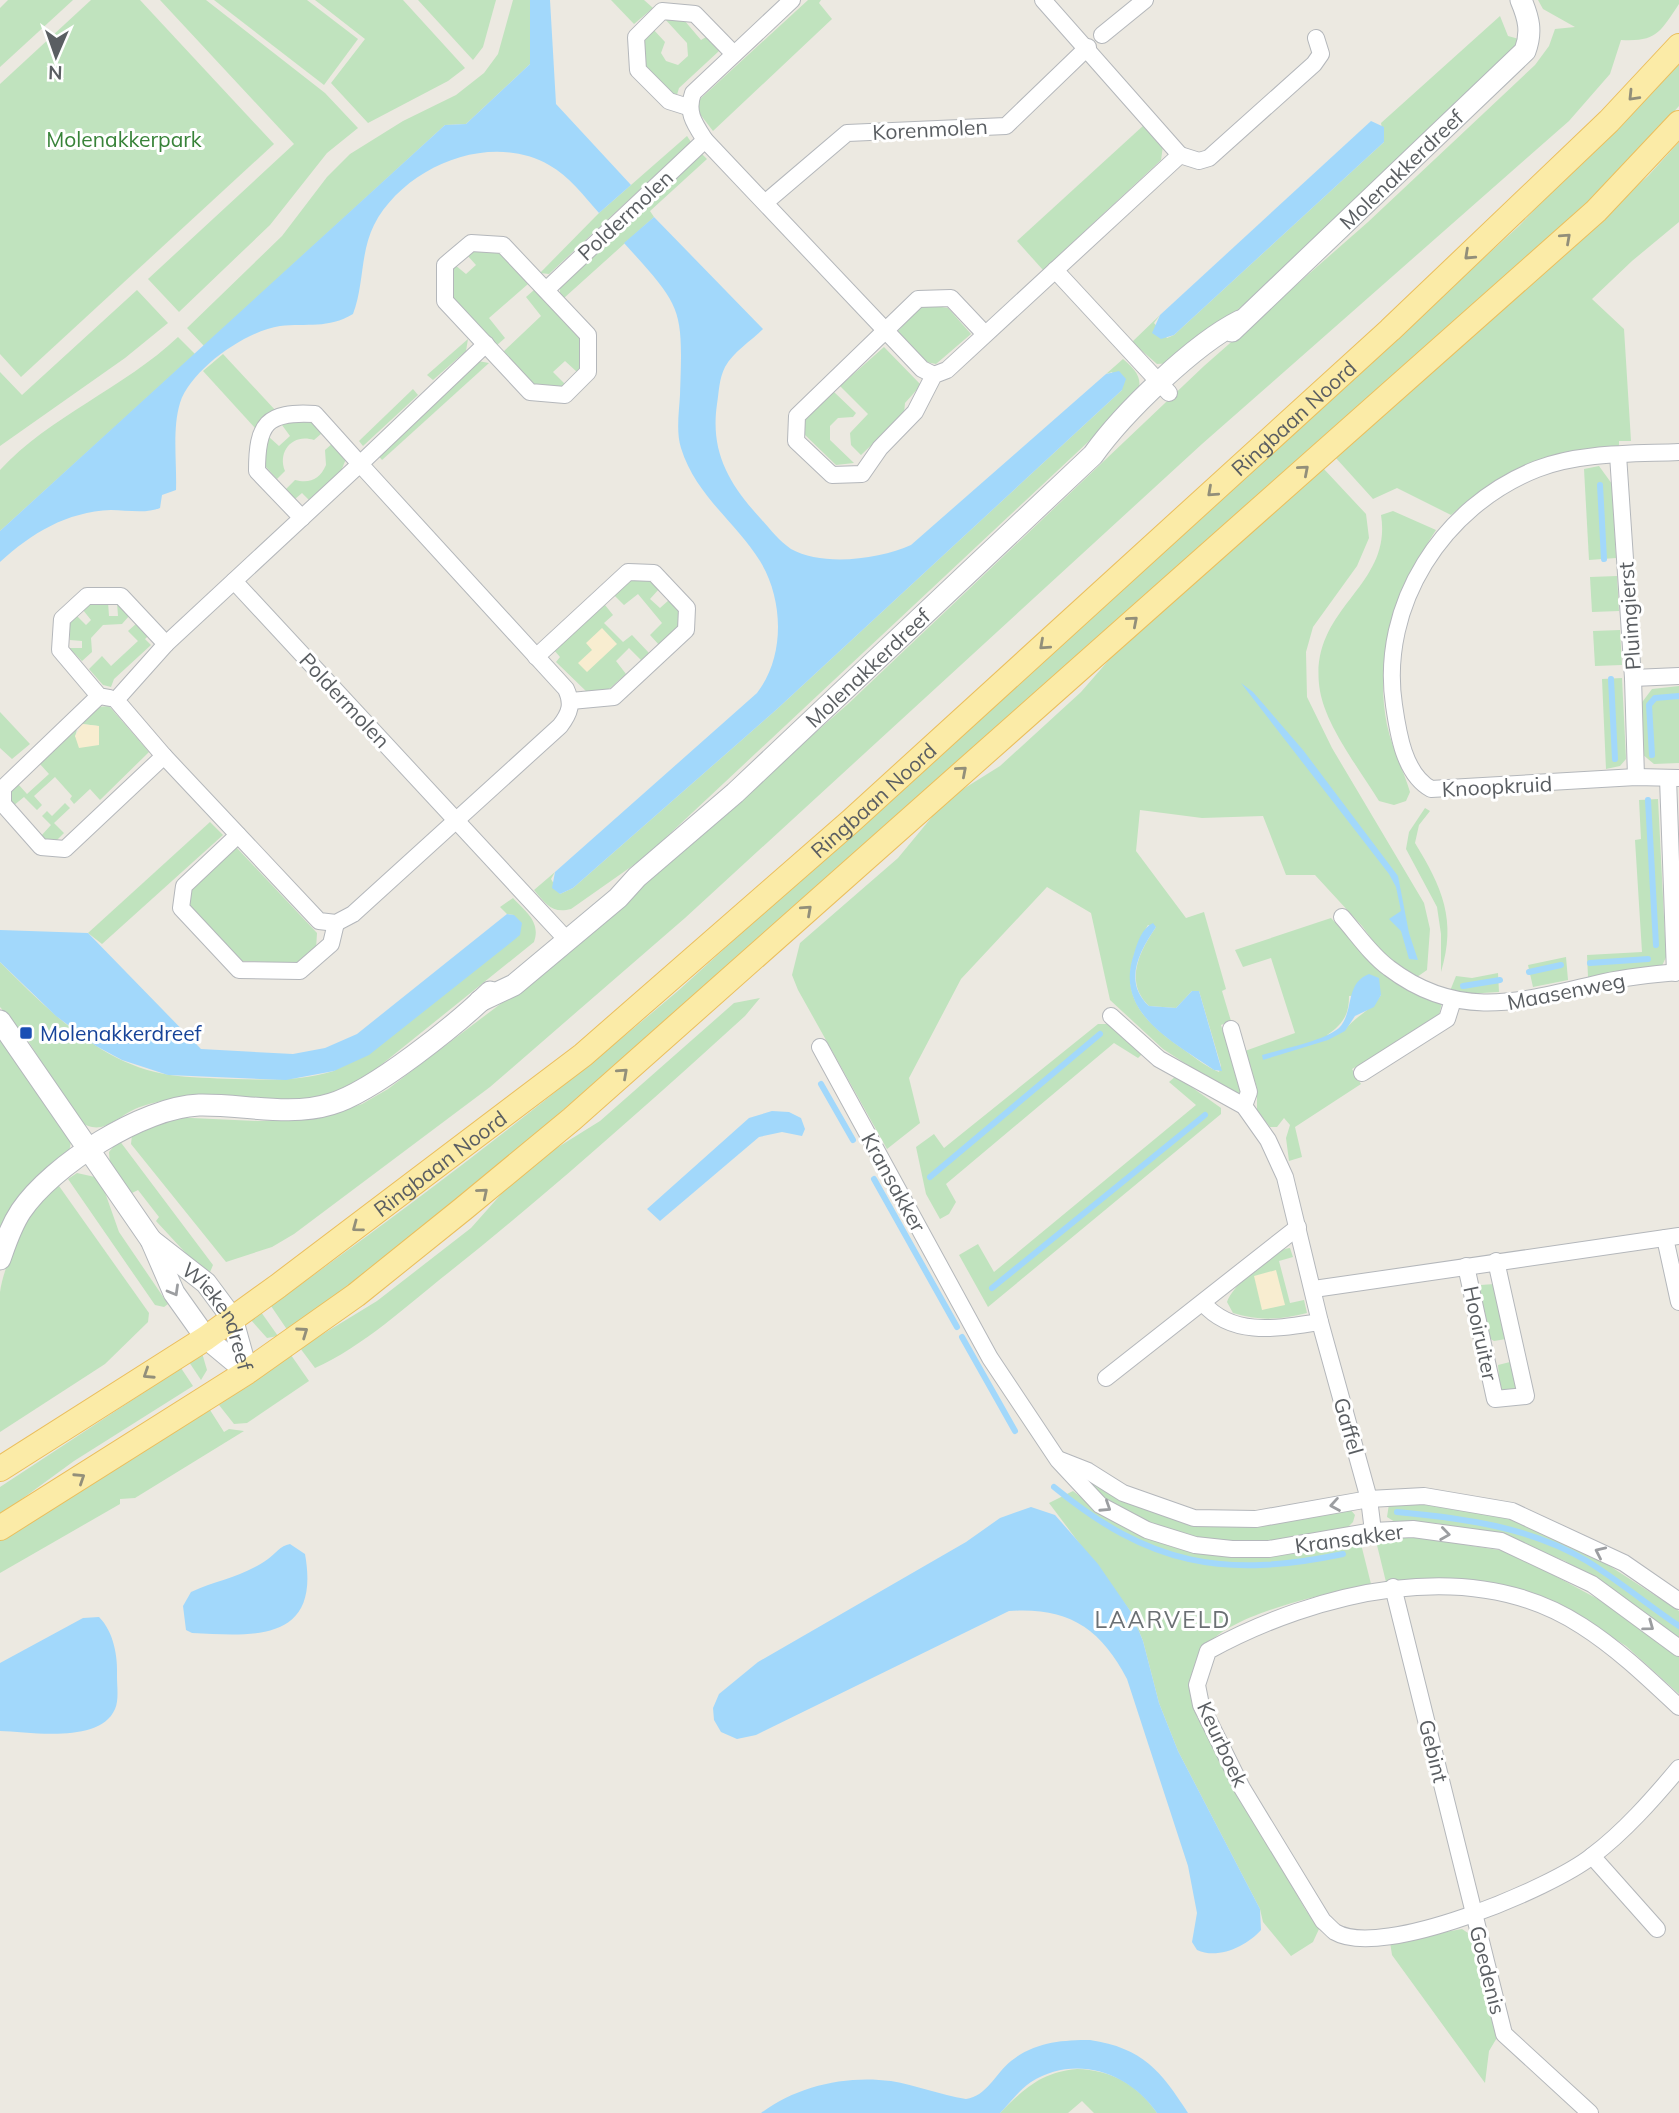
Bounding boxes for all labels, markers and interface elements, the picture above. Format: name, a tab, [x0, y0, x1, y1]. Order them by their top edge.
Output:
north arrow	[21, 21, 91, 91]
text: N	[48, 61, 63, 85]
one-way arrow	[1628, 88, 1641, 101]
street label: Molenakkerdreef	[1334, 103, 1469, 235]
street label: Korenmolen	[872, 113, 988, 145]
park label: Molenakkerpark	[46, 126, 202, 152]
street label: Poldermolen	[572, 164, 678, 266]
one-way arrow	[1558, 234, 1571, 247]
one-way arrow	[1464, 246, 1477, 259]
street label: Ringbaan Noord	[1226, 354, 1361, 481]
one-way arrow	[1296, 466, 1309, 479]
one-way arrow	[1207, 484, 1220, 496]
street label: Pluimgierst	[1612, 561, 1646, 671]
street label: Molenakkerdreef	[800, 602, 936, 733]
one-way arrow	[1125, 617, 1138, 629]
one-way arrow	[1039, 637, 1052, 650]
street label: Poldermolen	[294, 647, 396, 753]
street label: Ringbaan Noord	[805, 737, 942, 863]
one-way arrow	[954, 767, 967, 779]
street label: Knoopkruid	[1441, 770, 1553, 802]
one-way arrow	[799, 906, 812, 919]
street label: Maasenweg	[1505, 967, 1627, 1015]
place label: Molenakkerdreef	[40, 1020, 203, 1046]
marker: Molenakkerdreef	[18, 1025, 34, 1041]
one-way arrow	[615, 1069, 628, 1082]
street label: Ringbaan Noord	[368, 1105, 511, 1222]
street label: Kransakker	[856, 1128, 932, 1236]
one-way arrow	[474, 1189, 487, 1201]
one-way arrow	[352, 1219, 365, 1231]
street label: Wiekendreef	[177, 1256, 259, 1374]
one-way arrow	[166, 1283, 179, 1296]
street label: Hooiruiter	[1458, 1283, 1504, 1383]
one-way arrow	[295, 1328, 308, 1340]
one-way arrow	[142, 1365, 155, 1378]
street label: Gaffel	[1329, 1395, 1369, 1457]
one-way arrow	[73, 1474, 86, 1487]
one-way arrow	[1329, 1497, 1341, 1512]
one-way arrow	[1098, 1499, 1111, 1511]
street label: Kransakker	[1293, 1517, 1405, 1558]
one-way arrow	[1440, 1526, 1451, 1541]
one-way arrow	[1595, 1546, 1608, 1560]
district label: LAARVELD	[1095, 1605, 1231, 1634]
one-way arrow	[1641, 1618, 1654, 1630]
street label: Keurboek	[1192, 1697, 1254, 1791]
street label: Gebint	[1414, 1717, 1454, 1785]
street label: Goedenis	[1464, 1923, 1512, 2017]

